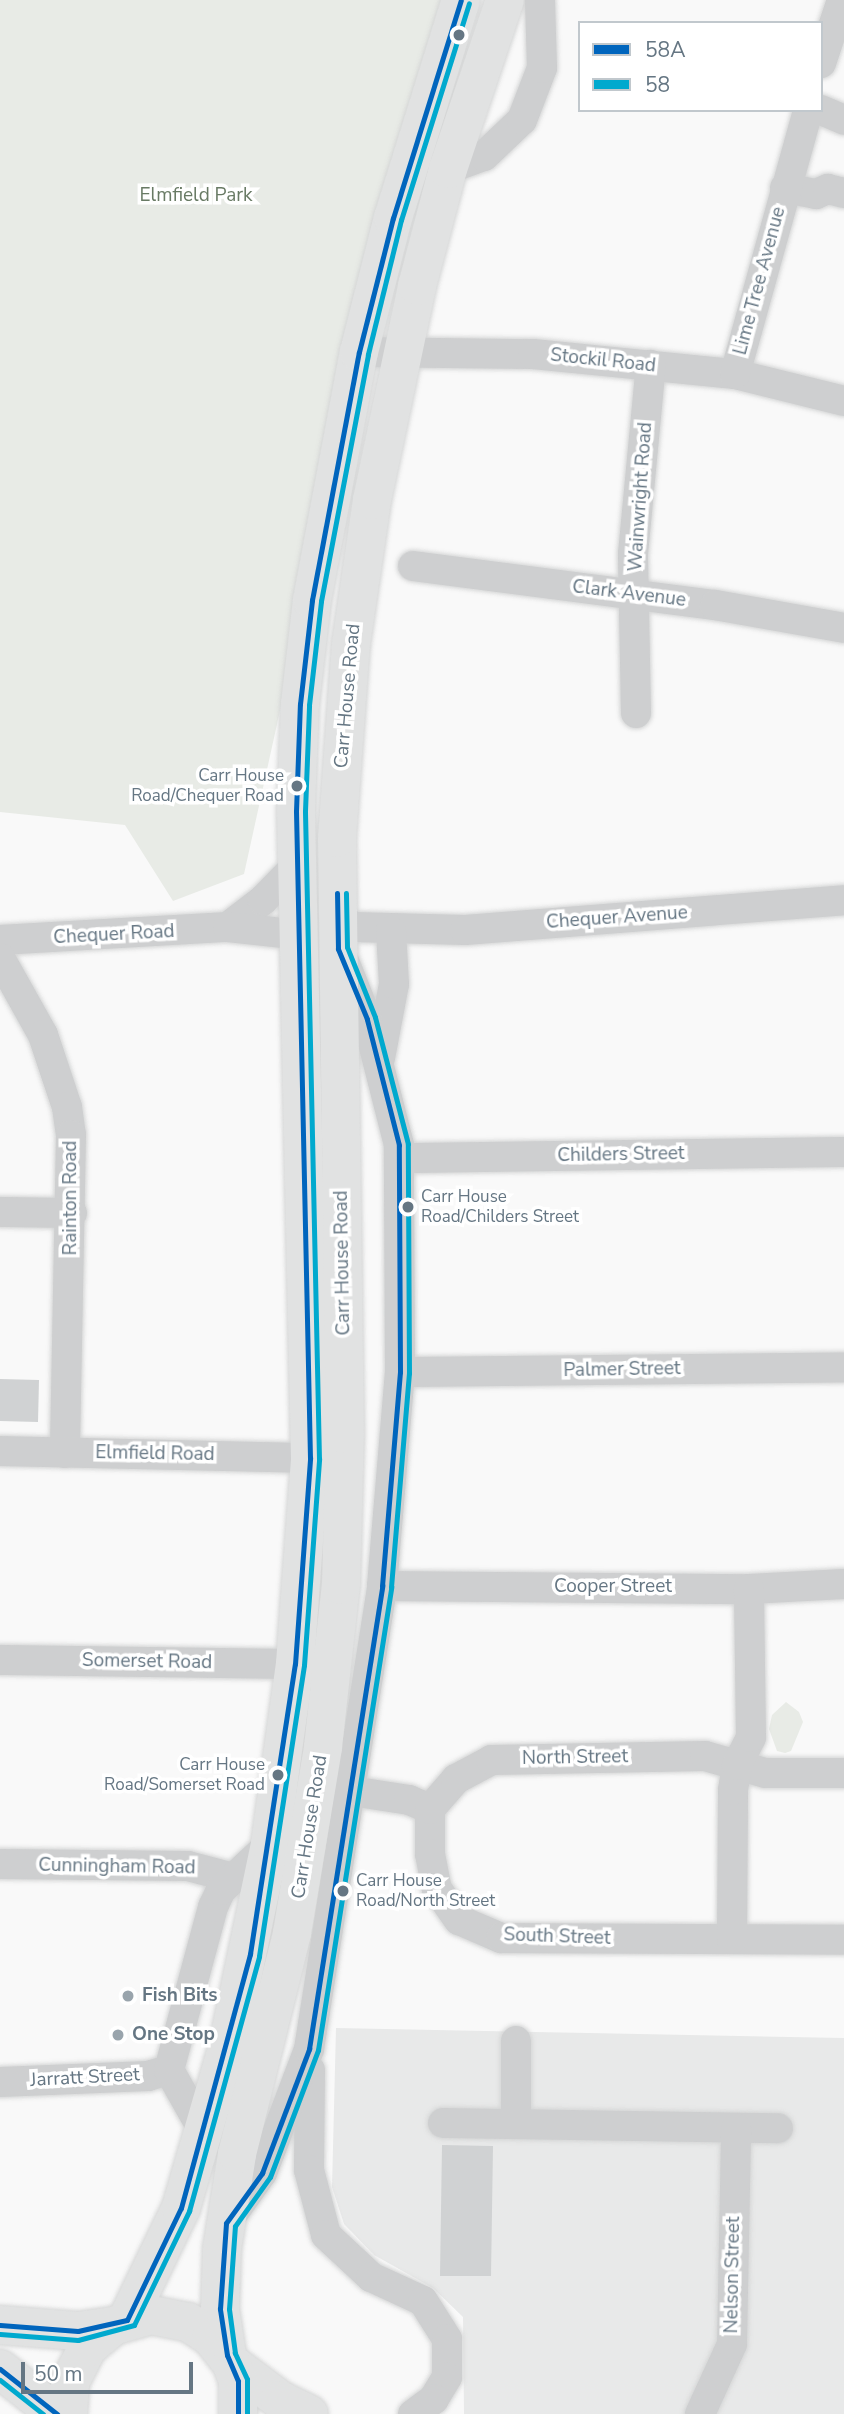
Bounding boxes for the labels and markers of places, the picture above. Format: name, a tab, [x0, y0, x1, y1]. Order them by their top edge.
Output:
unlabelled marker	[452, 28, 466, 42]
place label: Carr House Road/Chequer Road	[131, 766, 284, 806]
marker: Carr House Road/Chequer Road	[290, 779, 304, 793]
place label: Carr House Road/Childers Street	[421, 1187, 579, 1227]
marker: Carr House Road/Childers Street	[401, 1200, 415, 1214]
place label: Carr House Road/Somerset Road	[104, 1755, 265, 1795]
marker: Carr House Road/Somerset Road	[271, 1768, 285, 1782]
place label: Carr House Road/North Street	[356, 1871, 495, 1911]
marker: Carr House Road/North Street	[336, 1884, 350, 1898]
place label: Fish Bits	[142, 1985, 218, 2007]
marker: Fish Bits	[120, 1988, 136, 2004]
place label: One Stop	[132, 2024, 215, 2046]
marker: One Stop	[110, 2027, 126, 2043]

